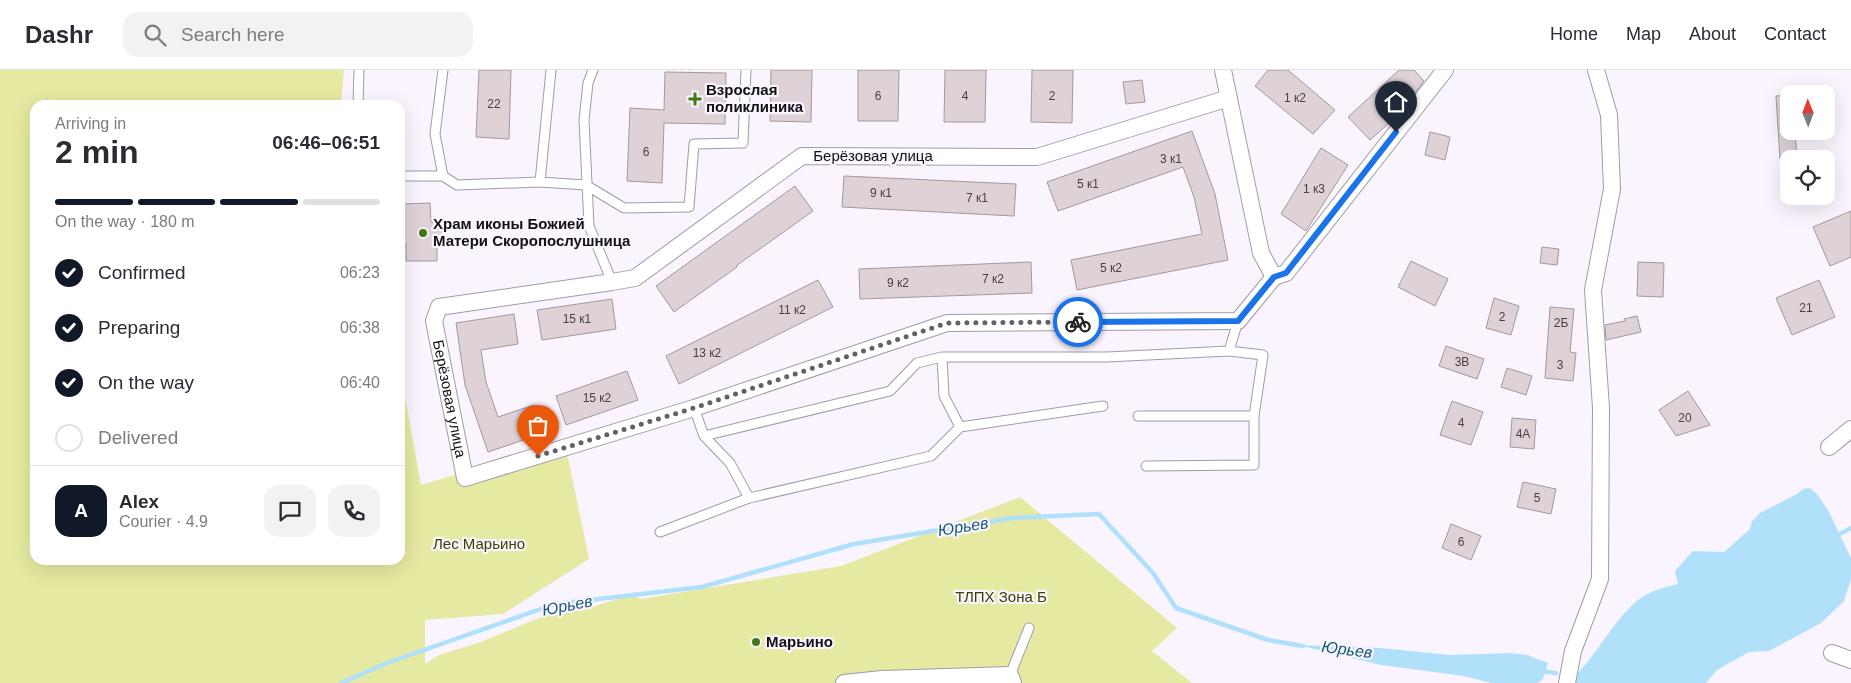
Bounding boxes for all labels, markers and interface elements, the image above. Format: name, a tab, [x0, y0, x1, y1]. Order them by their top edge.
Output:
search box	[123, 12, 473, 57]
text: Dashr	[25, 21, 93, 48]
icon: search	[141, 21, 169, 49]
text: Search here	[181, 24, 285, 45]
text: Home	[1550, 24, 1598, 44]
text: Map	[1626, 24, 1661, 44]
text: About	[1689, 24, 1736, 44]
text: Contact	[1764, 24, 1826, 44]
place label: Взрослая поликлиника	[706, 81, 804, 115]
pin	[1375, 81, 1417, 132]
north arrow	[1780, 85, 1835, 140]
map controls	[1780, 85, 1835, 205]
icon: home	[1382, 88, 1410, 116]
house number: 6	[875, 89, 882, 103]
house number: 4	[962, 89, 969, 103]
house number: 2	[1049, 89, 1056, 103]
house number: 1 к2	[1284, 91, 1306, 105]
marker: Взрослая поликлиника	[688, 92, 702, 106]
house number: 22	[487, 97, 501, 111]
text: Arriving in	[55, 115, 126, 132]
text: 06:46–06:51	[272, 132, 380, 153]
text: 2 min	[55, 134, 139, 170]
house number: 6	[643, 145, 650, 159]
street label: Берёзовая улица	[813, 147, 933, 164]
button: locate	[1780, 150, 1835, 205]
house number: 3 к1	[1160, 152, 1182, 166]
house number: 5 к1	[1077, 177, 1099, 191]
house number: 1 к3	[1303, 182, 1325, 196]
house number: 9 к1	[870, 186, 892, 200]
house number: 7 к1	[966, 191, 988, 205]
text: On the way · 180 m	[55, 213, 195, 230]
place label: Храм иконы Божией Матери Скоропослушница	[433, 215, 631, 249]
marker: Храм иконы Божией Матери Скоропослушница	[417, 227, 429, 239]
icon: check	[55, 259, 83, 287]
house number: 5 к2	[1100, 261, 1122, 275]
text: Confirmed	[98, 262, 186, 283]
text: 06:23	[340, 264, 380, 281]
house number: 7 к2	[982, 272, 1004, 286]
house number: 9 к2	[887, 276, 909, 290]
courier	[1053, 297, 1103, 347]
house number: 21	[1799, 301, 1813, 315]
house number: 11 к2	[778, 303, 806, 317]
icon: bike	[1064, 308, 1092, 336]
house number: 2	[1499, 310, 1506, 324]
house number: 15 к1	[563, 312, 592, 326]
icon: check	[55, 314, 83, 342]
house number: 2Б	[1554, 316, 1568, 330]
text: Preparing	[98, 317, 180, 338]
text: 06:38	[340, 319, 380, 336]
street label: Берёзовая улица	[430, 338, 470, 460]
house number: 13 к2	[693, 346, 722, 360]
house number: 3В	[1455, 355, 1469, 369]
house number: 3	[1557, 358, 1564, 372]
icon: check	[55, 369, 83, 397]
text: On the way	[98, 372, 194, 393]
text: 06:40	[340, 374, 380, 391]
house number: 15 к2	[583, 391, 612, 405]
pin	[517, 405, 559, 456]
house number: 20	[1678, 411, 1692, 425]
icon: bag	[524, 412, 552, 440]
house number: 4	[1458, 416, 1465, 430]
text: Delivered	[98, 427, 178, 448]
house number: 4А	[1516, 427, 1530, 441]
button: chat	[264, 485, 316, 537]
button: phone	[328, 485, 380, 537]
text: Alex	[119, 491, 159, 512]
house number: 5	[1534, 491, 1541, 505]
text: A	[74, 500, 88, 521]
text: Courier · 4.9	[119, 513, 208, 530]
water label: Юрьев	[937, 514, 990, 539]
park label: Лес Марьино	[433, 535, 525, 552]
house number: 6	[1458, 535, 1465, 549]
park label: ТЛПХ Зона Б	[955, 588, 1047, 605]
water label: Юрьев	[540, 592, 594, 619]
place label: Марьино	[766, 633, 833, 650]
marker: Марьино	[750, 636, 762, 648]
water label: Юрьев	[1321, 638, 1373, 661]

